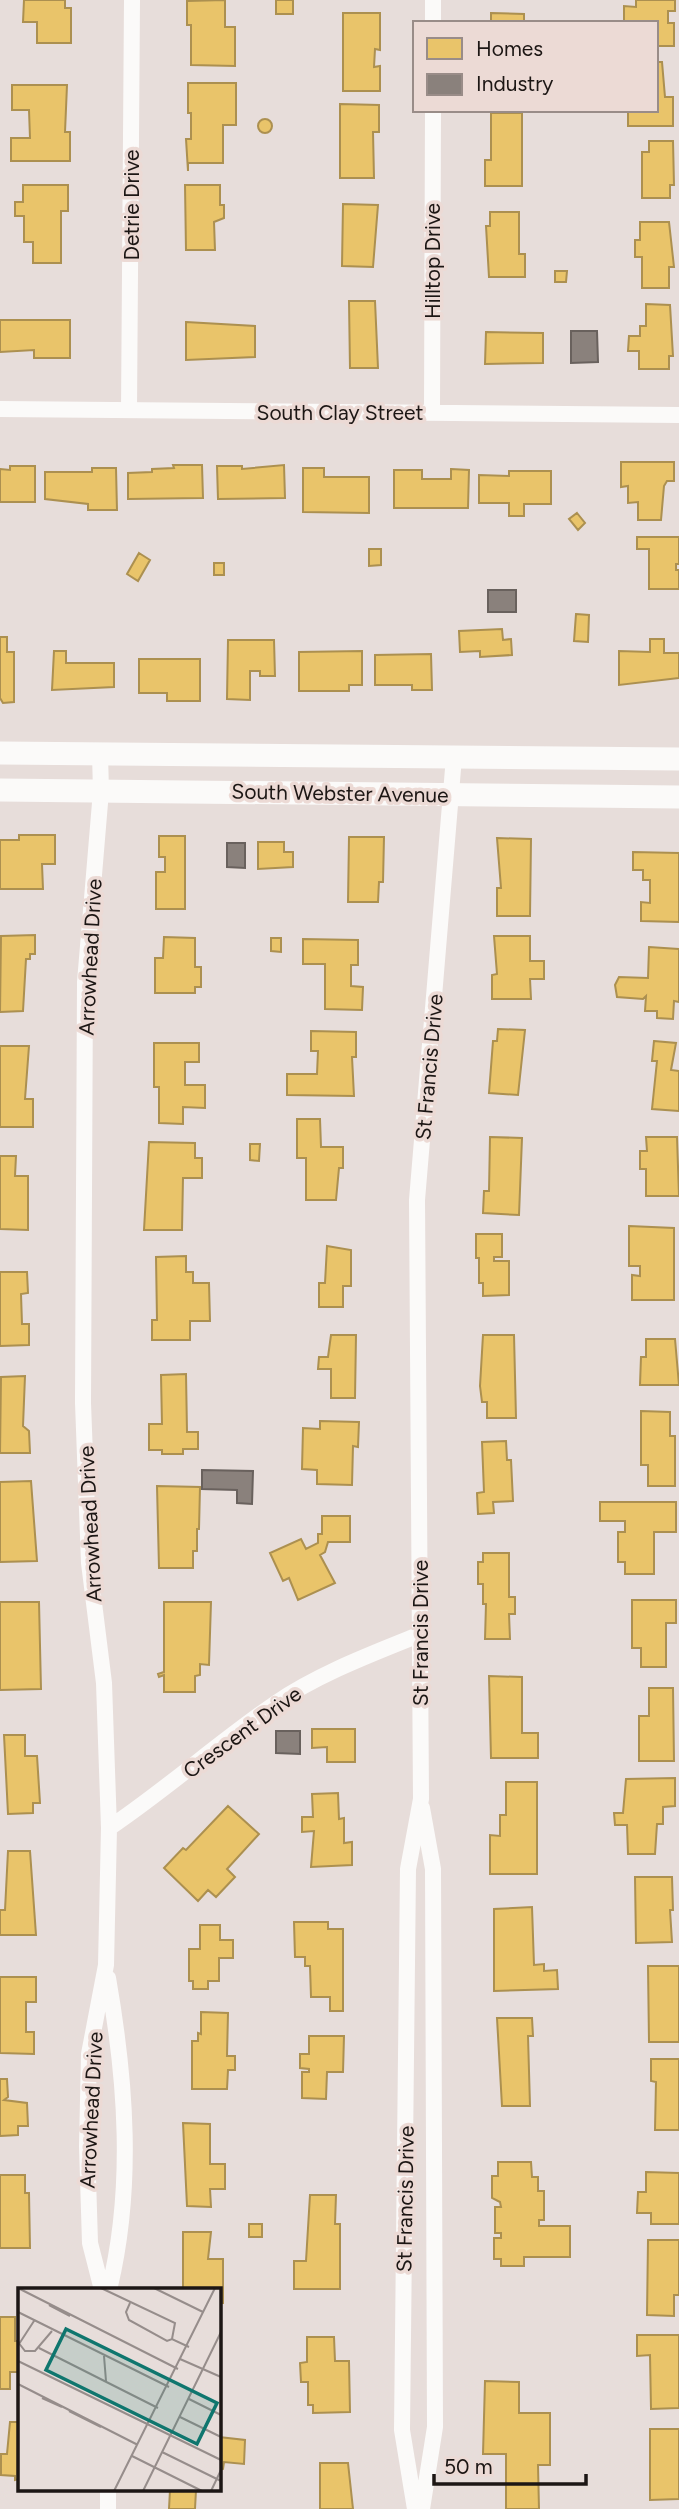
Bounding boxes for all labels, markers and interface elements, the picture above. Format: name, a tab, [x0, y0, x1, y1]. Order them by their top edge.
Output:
legend	[413, 21, 658, 112]
text: Homes	[476, 36, 543, 61]
text: Industry	[476, 71, 553, 96]
street label: Detrie Drive	[119, 149, 144, 261]
street label: Hilltop Drive	[420, 203, 445, 319]
street label: South Clay Street	[257, 400, 424, 425]
street label: South Webster Avenue	[231, 779, 449, 807]
street label: Arrowhead Drive	[73, 878, 107, 1036]
street label: St Francis Drive	[410, 993, 448, 1141]
street label: Arrowhead Drive	[73, 1445, 107, 1603]
street label: St Francis Drive	[408, 1560, 433, 1706]
street label: Crescent Drive	[178, 1681, 306, 1783]
street label: Arrowhead Drive	[74, 2031, 108, 2189]
street label: St Francis Drive	[391, 2126, 419, 2272]
inset map	[18, 2288, 220, 2492]
scale bar	[434, 2442, 586, 2486]
text: 50 m	[444, 2454, 493, 2479]

